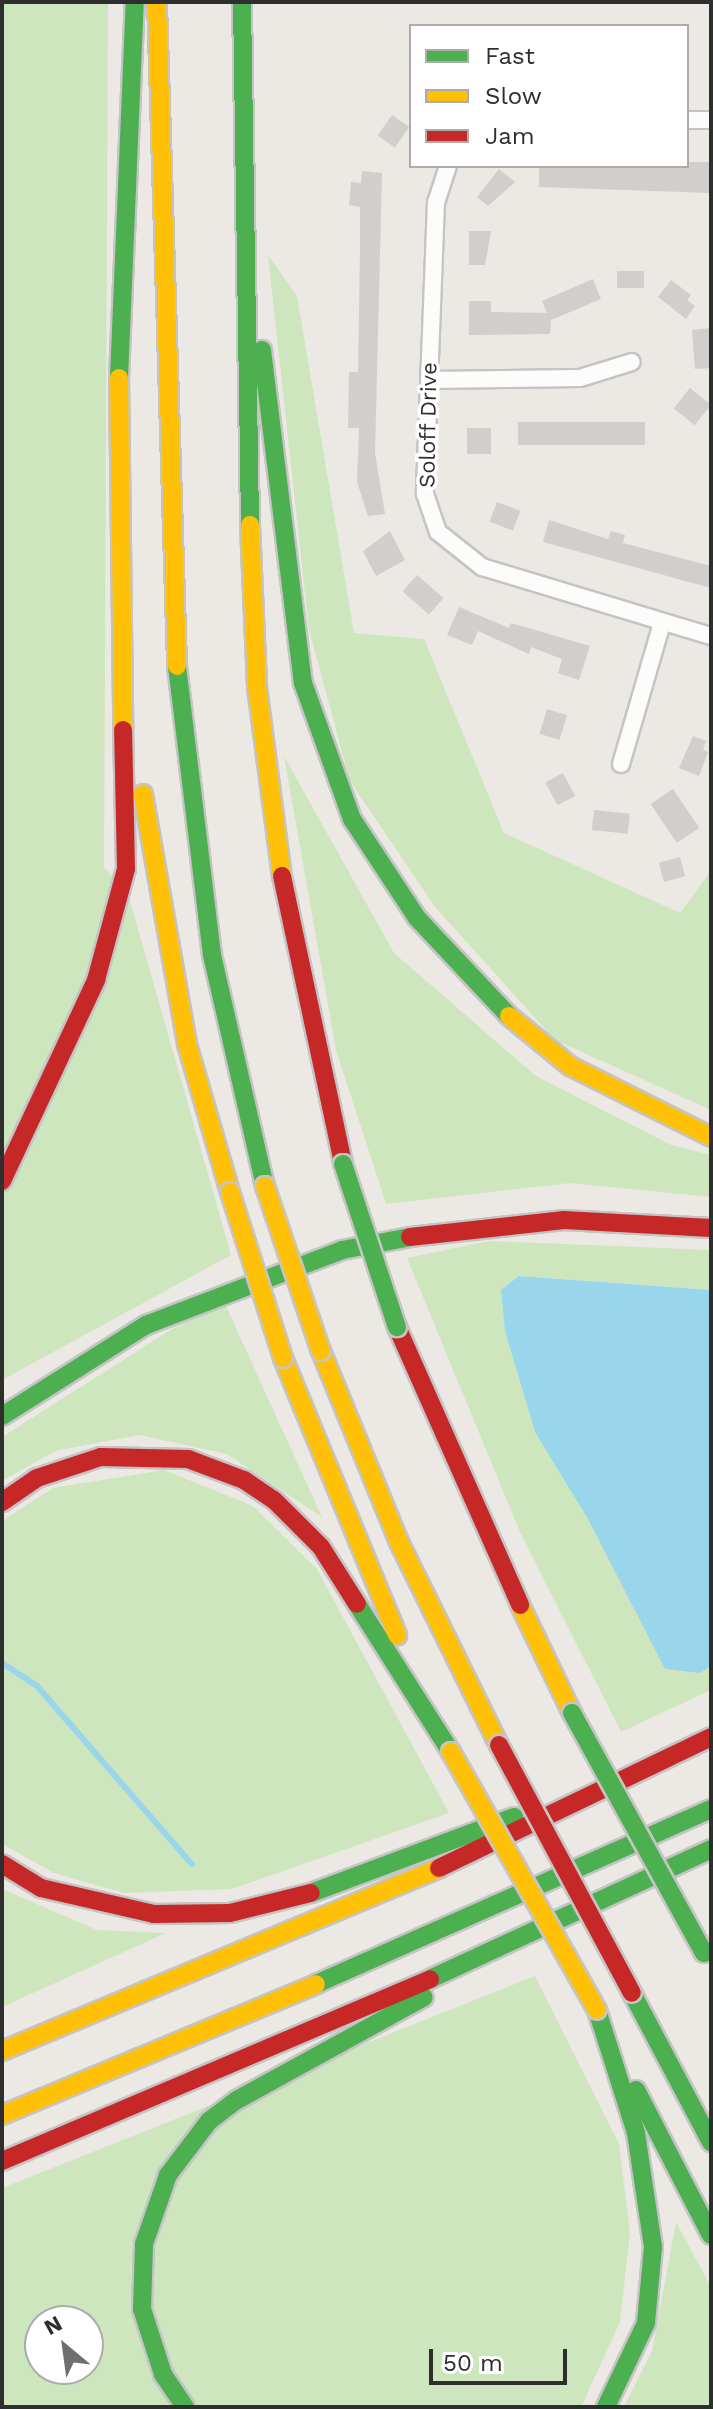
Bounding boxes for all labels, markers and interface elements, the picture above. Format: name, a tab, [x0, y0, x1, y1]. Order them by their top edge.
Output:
legend	[409, 24, 689, 168]
text: Fast	[485, 42, 535, 70]
text: Slow	[485, 82, 542, 110]
text: Jam	[485, 122, 535, 150]
street label: Soloff Drive	[414, 362, 442, 488]
north arrow	[24, 2305, 104, 2385]
text: N	[40, 2310, 66, 2340]
scale bar	[433, 2333, 571, 2383]
text: 50 m	[443, 2349, 503, 2377]

